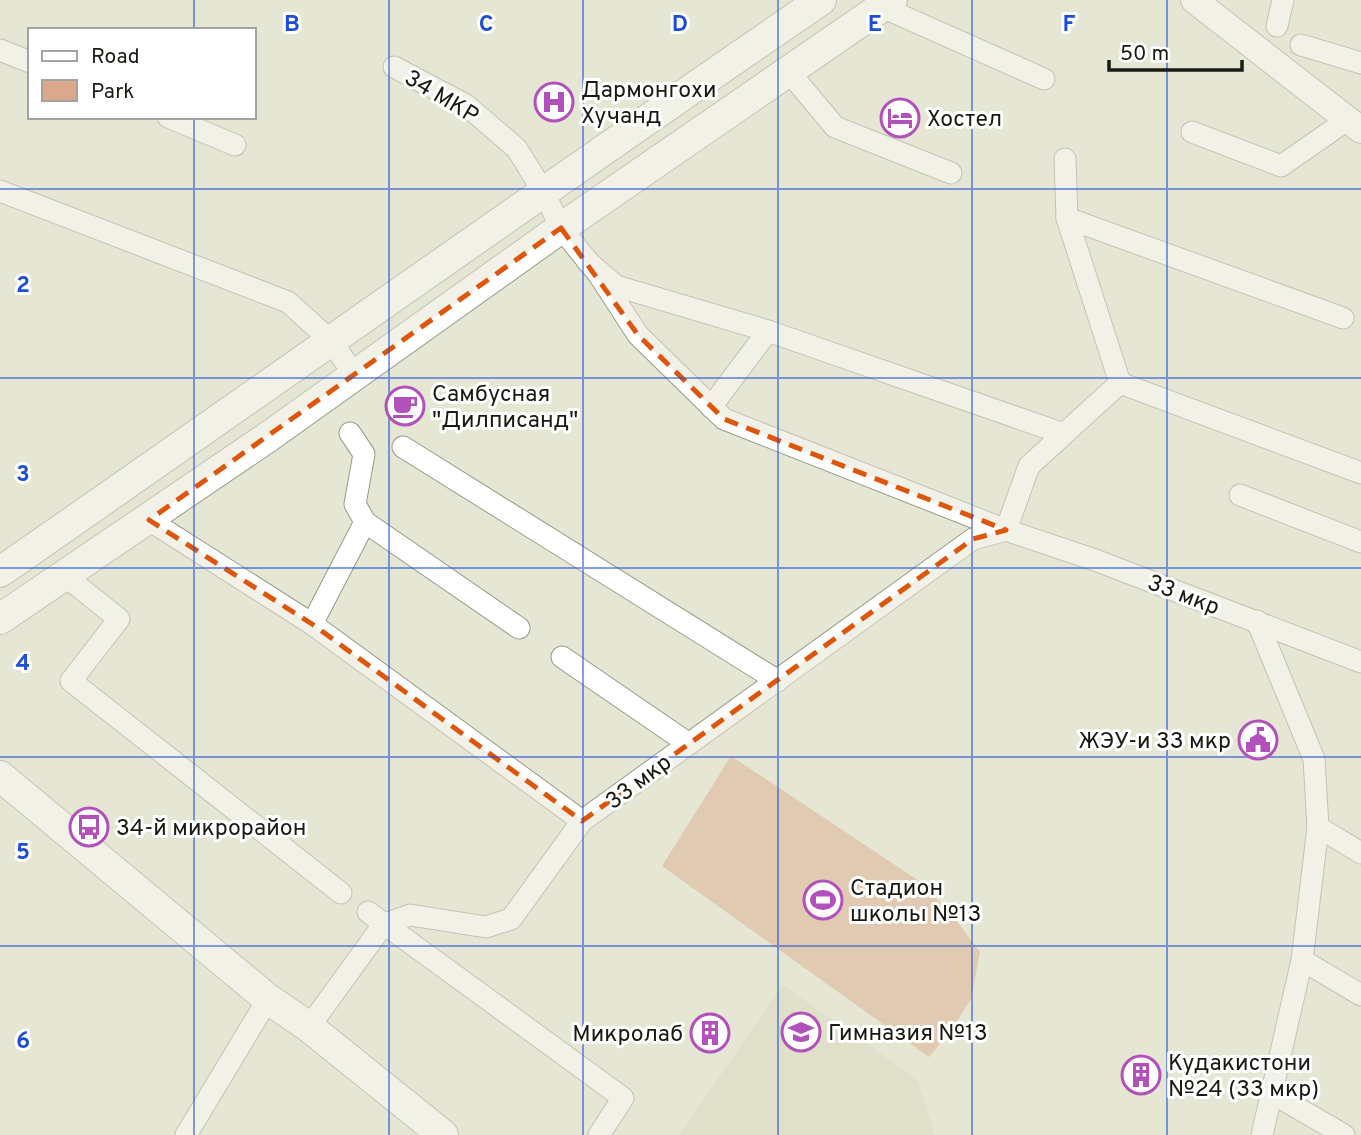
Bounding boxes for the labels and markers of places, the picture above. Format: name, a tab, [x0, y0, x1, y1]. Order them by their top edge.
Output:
place label: Дармонгохи Хучанд	[581, 77, 717, 132]
hospital icon: Дармонгохи Хучанд	[533, 81, 575, 123]
hotel icon: Хостел	[879, 97, 921, 139]
place label: Хостел	[927, 106, 1002, 135]
place label: Самбусная "Дилписанд"	[432, 381, 578, 436]
cafe icon: Самбусная "Дилписанд"	[384, 385, 426, 427]
public building icon: ЖЭУ-и 33 мкр	[1237, 719, 1279, 761]
place label: ЖЭУ-и 33 мкр	[1078, 728, 1231, 757]
bus stop icon: 34-й микрорайон	[68, 806, 110, 848]
place label: 34-й микрорайон	[116, 815, 306, 844]
place label: Стадион школы №13	[850, 875, 981, 930]
sports icon: Стадион школы №13	[802, 879, 844, 921]
school or university icon: Гимназия №13	[780, 1011, 822, 1053]
building icon: Микролаб	[689, 1012, 731, 1054]
place label: Гимназия №13	[828, 1020, 988, 1049]
place label: Микролаб	[572, 1021, 683, 1050]
place label: Кудакистони №24 (33 мкр)	[1168, 1050, 1319, 1105]
building icon: Кудакистони №24 (33 мкр)	[1120, 1054, 1162, 1096]

